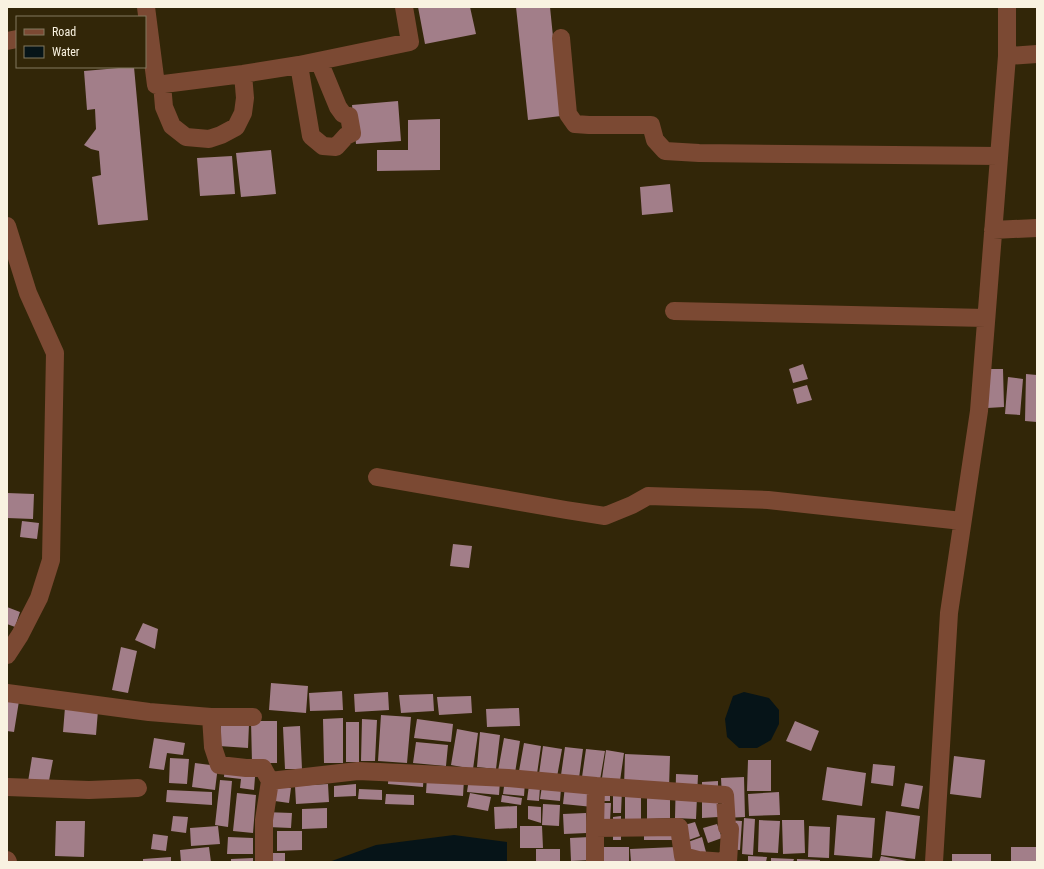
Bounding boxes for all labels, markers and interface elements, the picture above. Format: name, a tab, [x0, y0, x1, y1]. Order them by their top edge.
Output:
legend	[16, 16, 146, 68]
text: Road	[52, 25, 76, 39]
text: Water	[52, 45, 80, 59]

